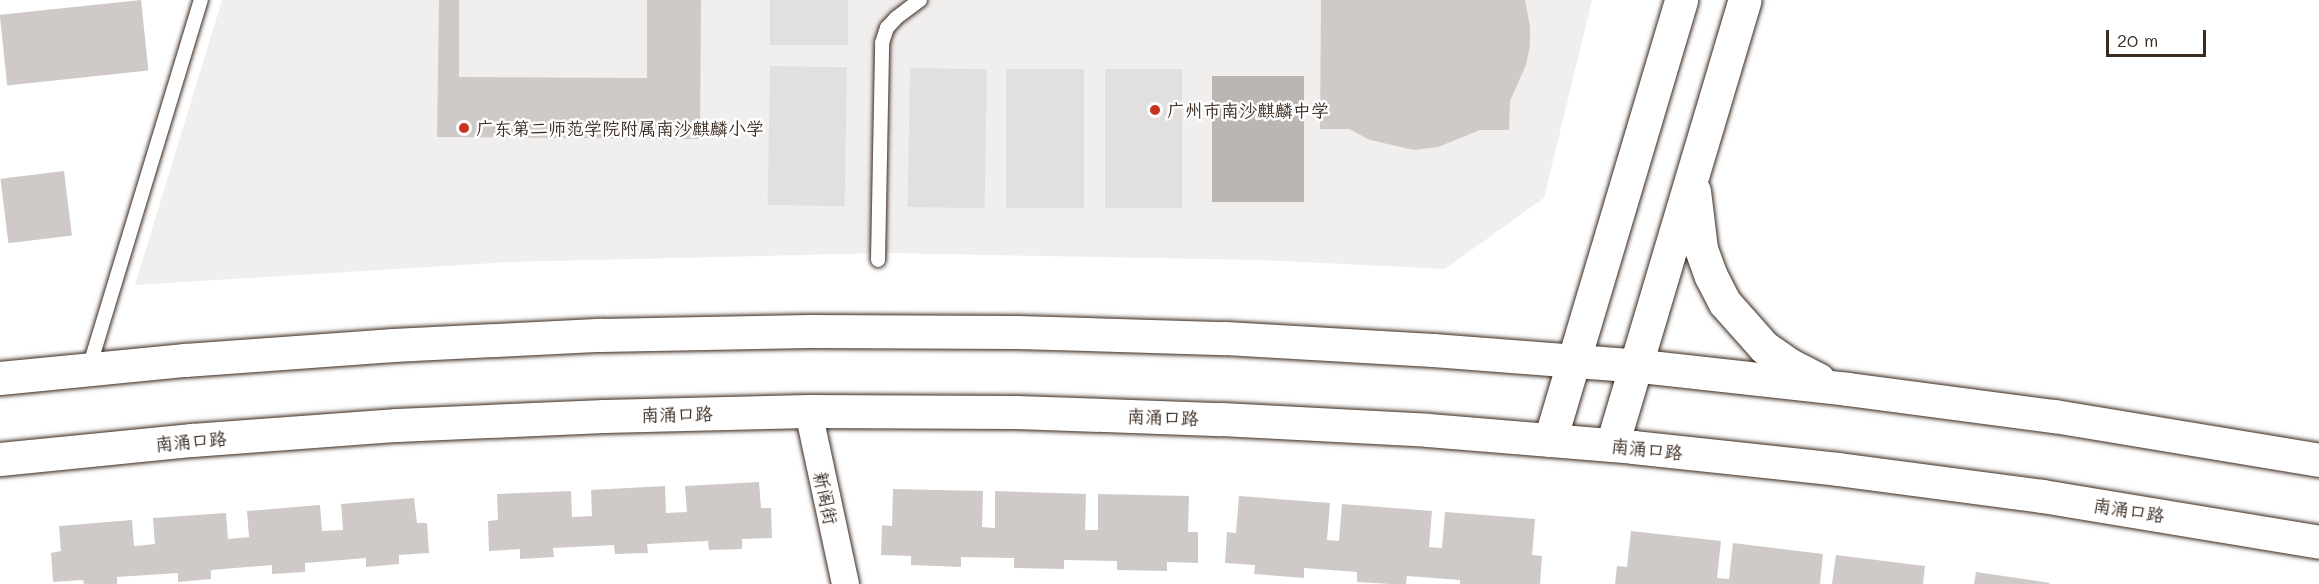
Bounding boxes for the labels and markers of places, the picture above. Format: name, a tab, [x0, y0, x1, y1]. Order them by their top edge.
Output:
place label: 广州市南沙麒麟中学	[1167, 99, 1329, 121]
marker: 广州市南沙麒麟中学	[1148, 103, 1162, 117]
place label: 广东第二师范学院附属南沙麒麟小学	[476, 117, 764, 139]
marker: 广东第二师范学院附属南沙麒麟小学	[457, 121, 471, 135]

